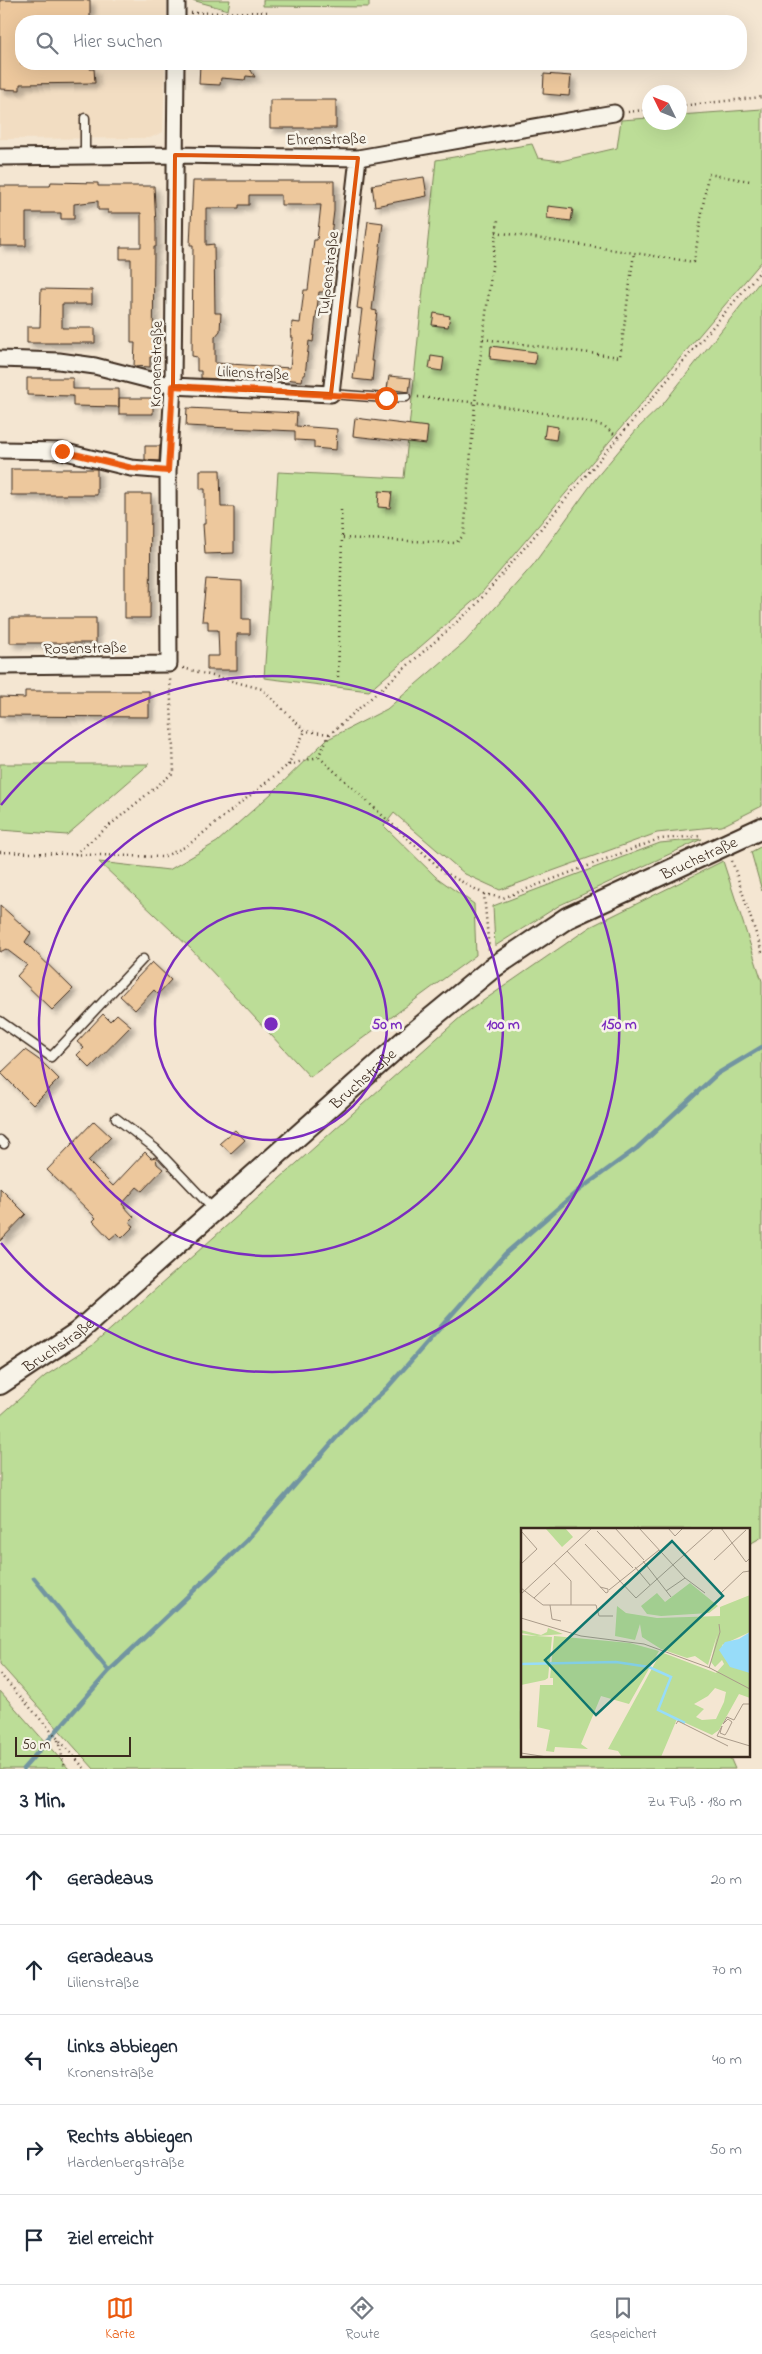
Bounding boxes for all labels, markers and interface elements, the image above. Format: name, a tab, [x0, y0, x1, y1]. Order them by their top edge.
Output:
search box	[15, 15, 747, 70]
icon: search	[33, 29, 61, 57]
text: Hier suchen	[73, 29, 162, 56]
north arrow	[642, 85, 687, 130]
street label: Ehrenstraße	[286, 127, 367, 153]
street label: Tulpenstraße	[312, 229, 346, 319]
street label: Kronenstraße	[144, 320, 170, 408]
street label: Lilienstraße	[216, 360, 290, 388]
route start	[375, 387, 398, 410]
route end	[51, 440, 74, 463]
street label: Rosenstraße	[43, 636, 128, 662]
street label: Bruchstraße	[656, 831, 742, 888]
text: 50 m	[372, 1014, 403, 1036]
text: 100 m	[486, 1014, 520, 1036]
text: 150 m	[601, 1014, 637, 1036]
centre of rings	[262, 1015, 280, 1033]
street label: Bruchstraße	[324, 1043, 403, 1117]
street label: Bruchstraße	[18, 1312, 101, 1380]
inset map	[521, 1528, 750, 1756]
scale bar	[15, 1734, 131, 1757]
text: 50 m	[22, 1735, 50, 1756]
text: 3 Min.	[20, 1787, 65, 1817]
text: Zu Fuß · 180 m	[647, 1790, 742, 1814]
icon: ahead	[20, 1866, 48, 1894]
text: Geradeaus	[67, 1866, 154, 1893]
text: 20 m	[711, 1868, 742, 1892]
text: Geradeaus	[67, 1944, 154, 1971]
icon: ahead	[20, 1956, 48, 1984]
text: 70 m	[712, 1958, 742, 1982]
text: Lilienstraße	[67, 1971, 139, 1995]
text: Links abbiegen	[67, 2034, 178, 2061]
icon: left	[20, 2046, 48, 2074]
text: 40 m	[712, 2048, 742, 2072]
text: Kronenstraße	[67, 2061, 154, 2085]
text: Rechts abbiegen	[67, 2124, 192, 2151]
icon: right	[20, 2136, 48, 2164]
text: 50 m	[710, 2138, 742, 2162]
text: Hardenbergstraße	[67, 2151, 184, 2175]
icon: arrive	[20, 2226, 48, 2254]
text: Ziel erreicht	[67, 2226, 154, 2253]
tab: Karte	[105, 2294, 135, 2345]
tab: Route	[345, 2294, 379, 2345]
tab: Gespeichert	[590, 2294, 657, 2345]

